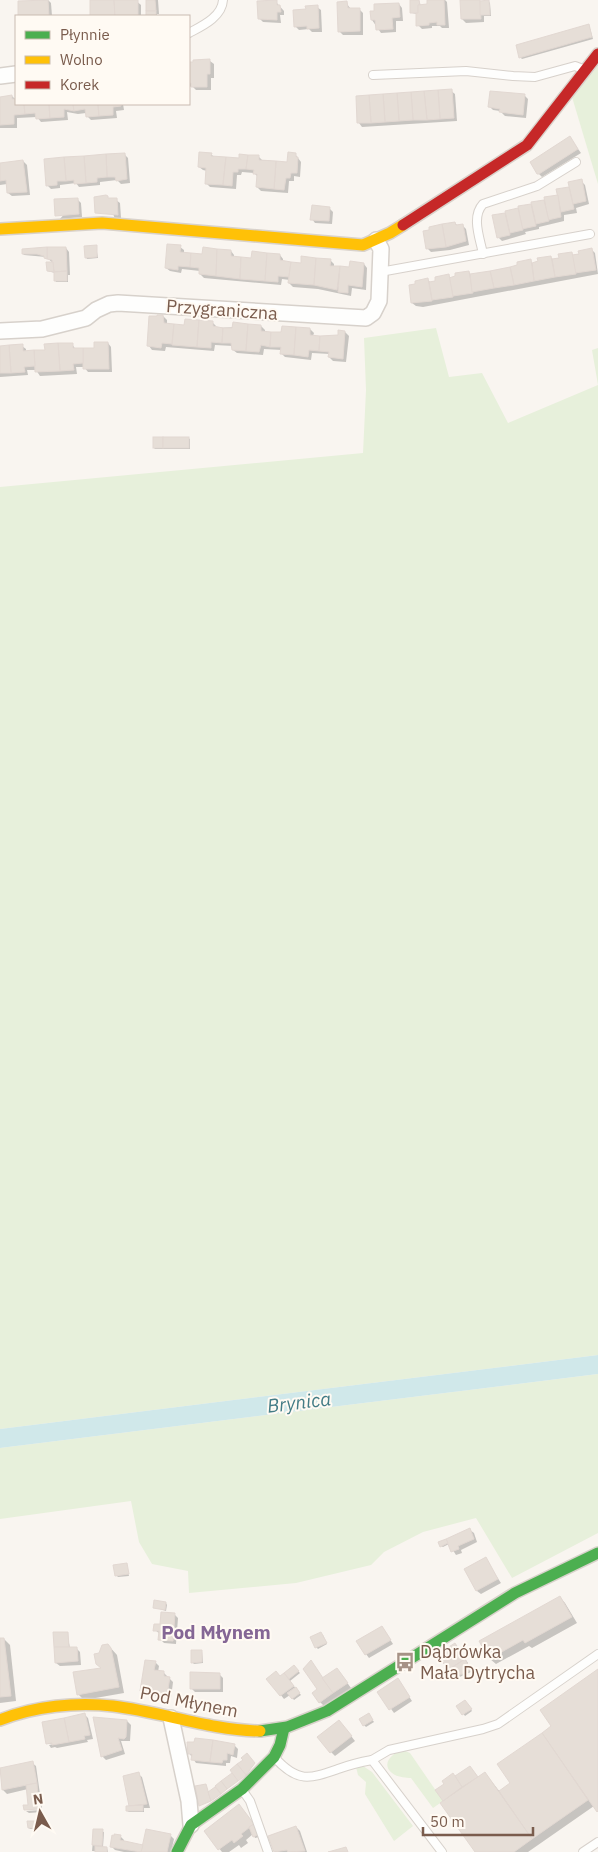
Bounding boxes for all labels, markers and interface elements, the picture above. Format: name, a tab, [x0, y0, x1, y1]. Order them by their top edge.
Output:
legend	[15, 15, 190, 105]
text: Płynnie	[60, 25, 110, 44]
text: Wolno	[60, 50, 103, 69]
text: Korek	[60, 75, 99, 94]
street label: Przygraniczna	[165, 294, 279, 325]
water label: Brynica	[266, 1386, 332, 1418]
district label: Pod Młynem	[161, 1620, 271, 1644]
place label: Dąbrówka Mała Dytrycha	[420, 1640, 535, 1684]
bus stop icon: Dąbrówka Mała Dytrycha	[394, 1651, 416, 1673]
street label: Pod Młynem	[138, 1681, 240, 1722]
north arrow	[15, 1787, 65, 1837]
text: N	[32, 1790, 44, 1809]
scale bar	[423, 1804, 533, 1836]
text: 50 m	[430, 1812, 465, 1831]

